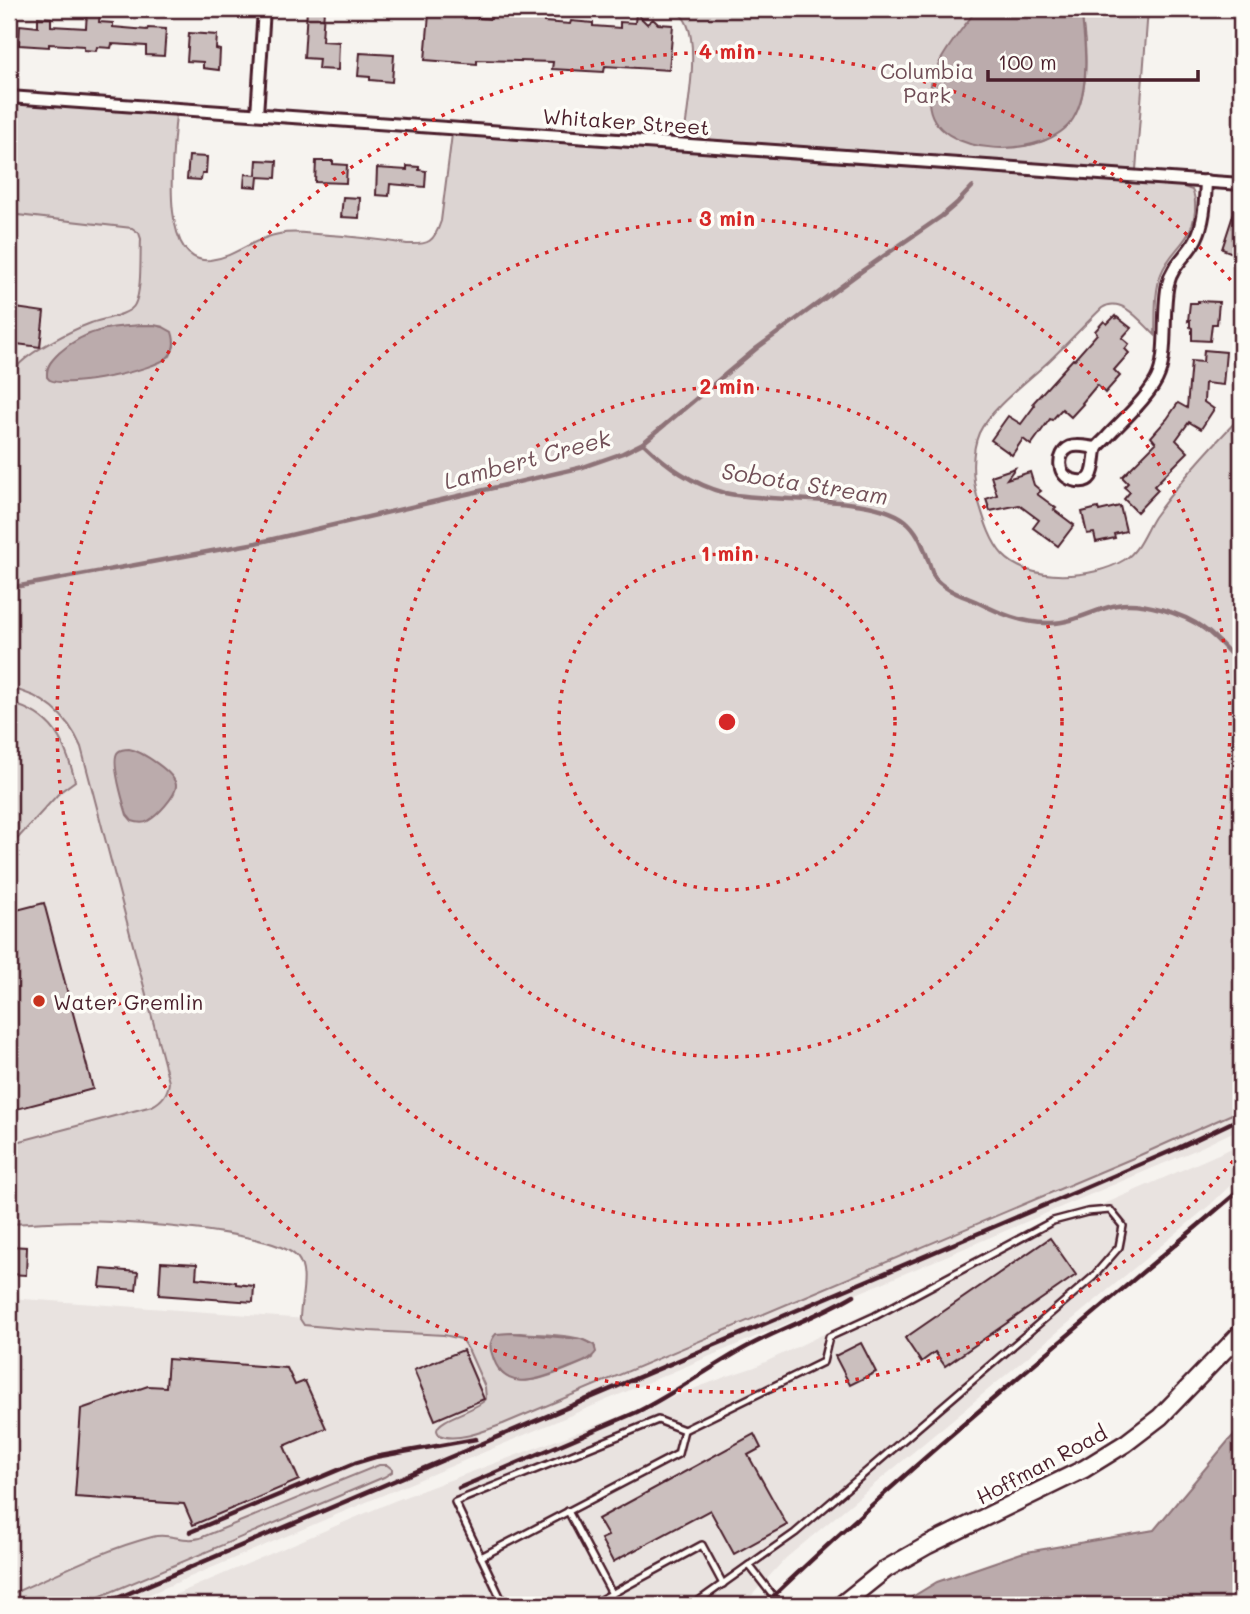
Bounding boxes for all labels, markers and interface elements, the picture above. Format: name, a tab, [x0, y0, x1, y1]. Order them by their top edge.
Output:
text: 4 min	[699, 37, 755, 64]
scale bar	[988, 38, 1198, 82]
text: 100 m	[998, 48, 1057, 75]
park label: Columbia Park	[880, 57, 974, 108]
street label: Whitaker Street	[542, 102, 710, 140]
text: 3 min	[699, 204, 755, 231]
text: 2 min	[699, 372, 755, 399]
water label: Lambert Creek	[440, 422, 614, 496]
water label: Sobota Stream	[720, 455, 890, 511]
text: 1 min	[701, 539, 753, 566]
centre of rings	[715, 710, 739, 734]
place label: Water Gremlin	[53, 988, 203, 1015]
marker: Water Gremlin	[31, 993, 47, 1009]
street label: Hoffman Road	[971, 1418, 1111, 1510]

